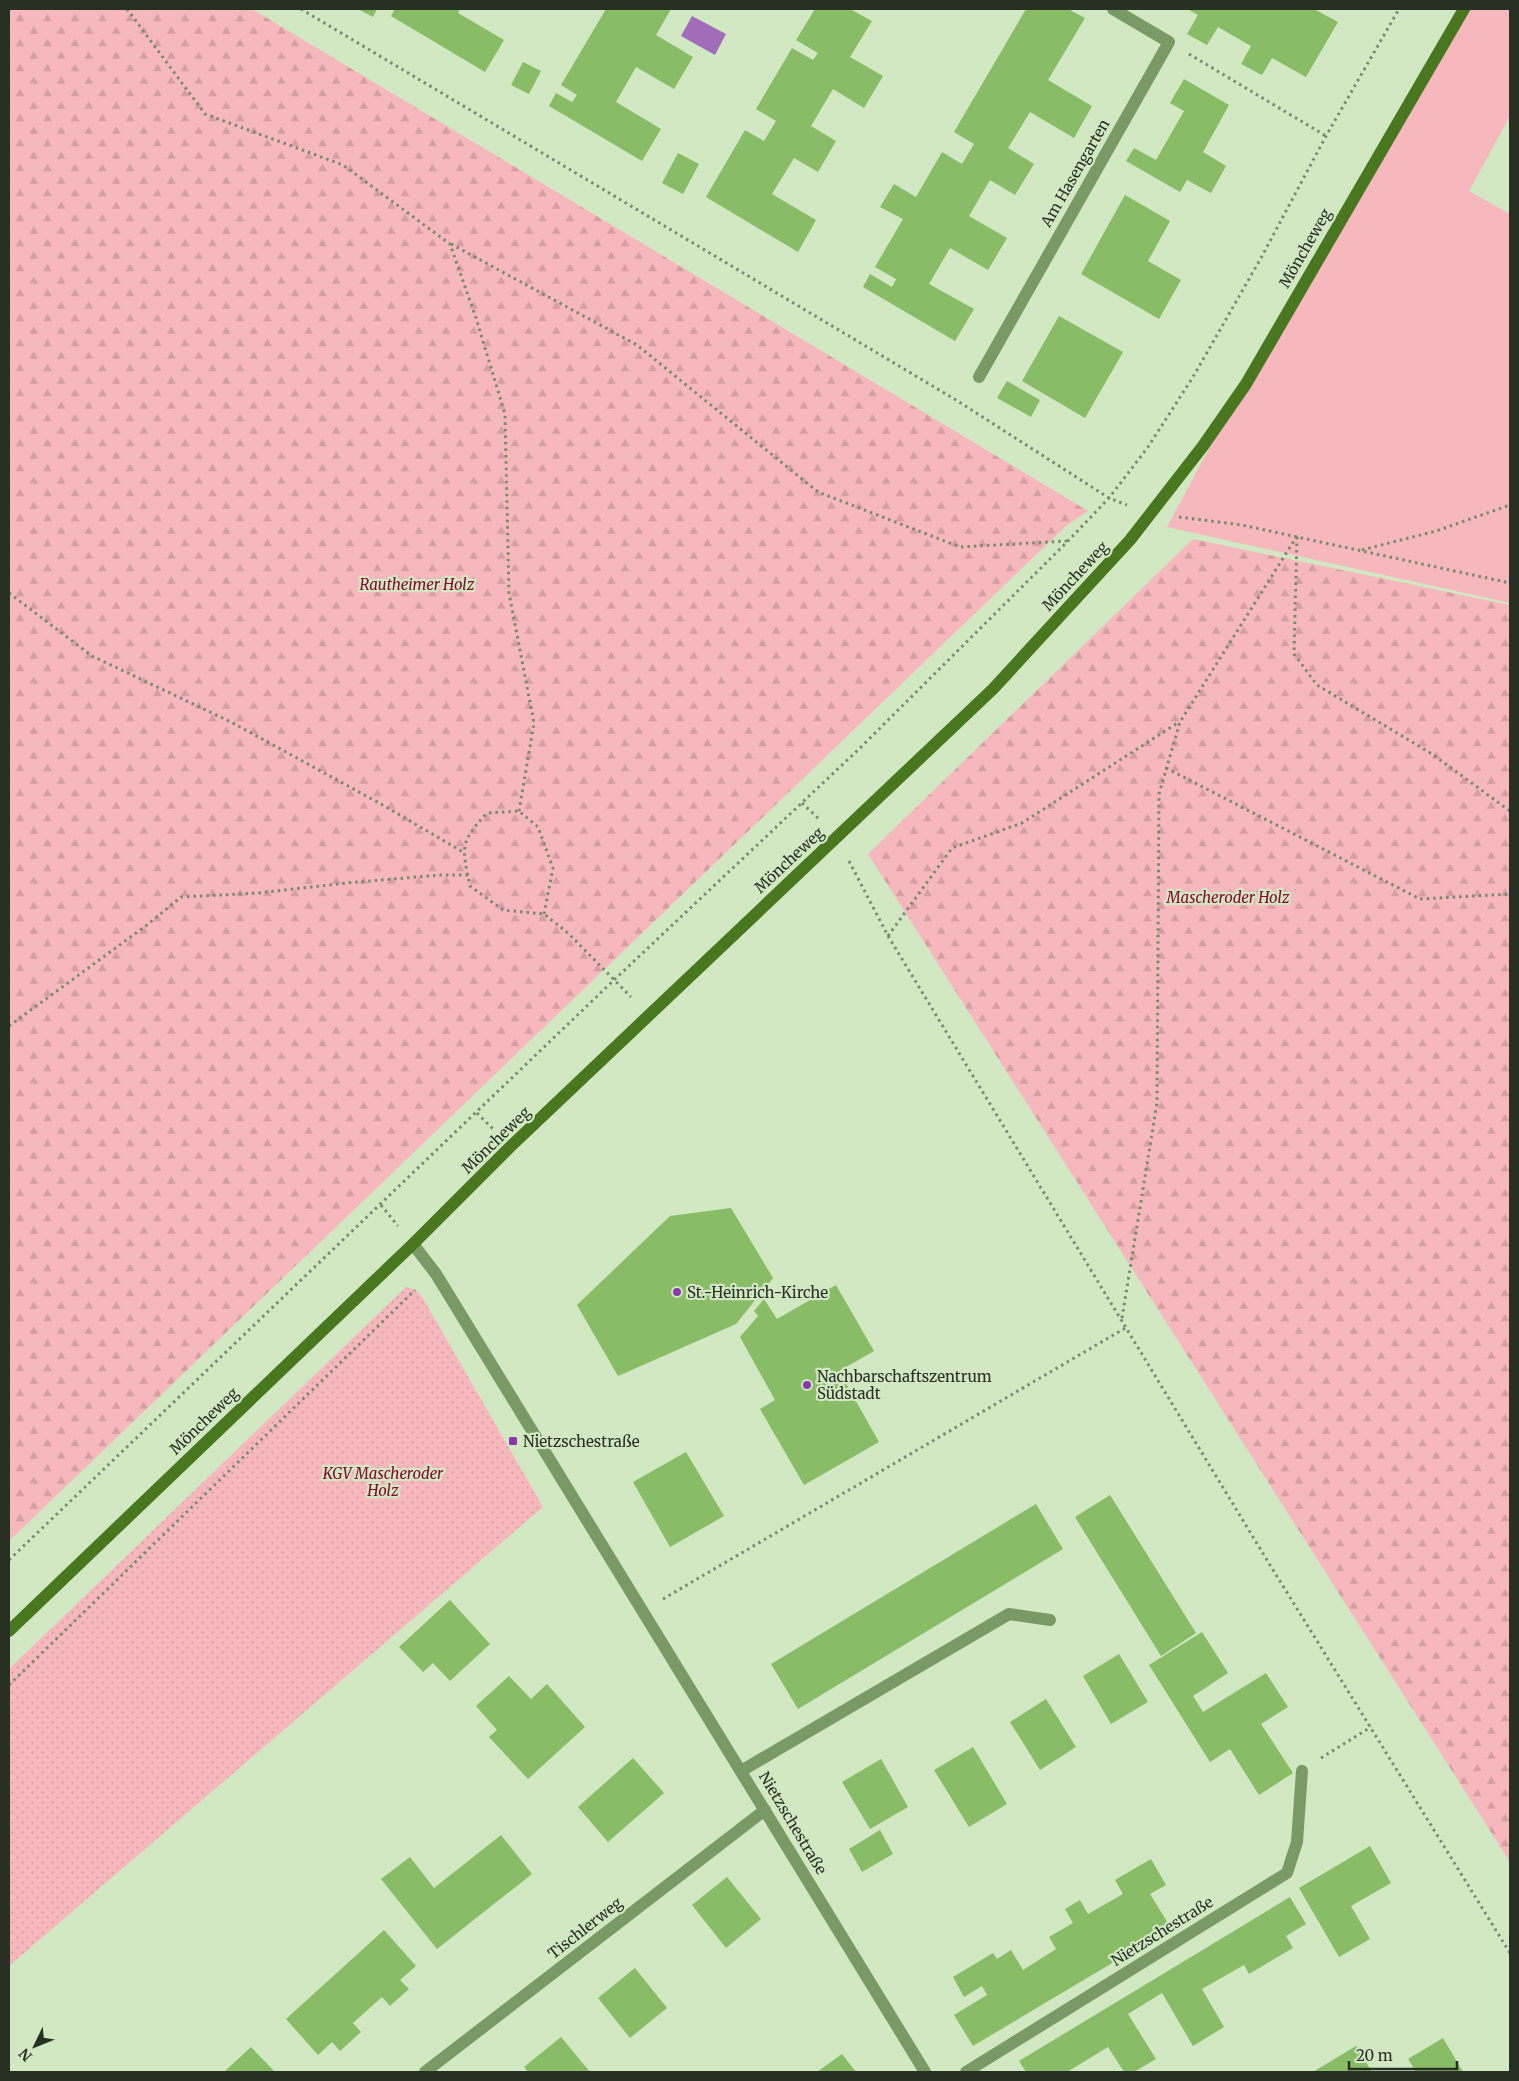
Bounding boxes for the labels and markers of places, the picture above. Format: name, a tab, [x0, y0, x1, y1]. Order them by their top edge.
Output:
place label: St.-Heinrich-Kirche	[687, 1283, 828, 1302]
marker: St.-Heinrich-Kirche	[671, 1286, 683, 1298]
place label: Nachbarschaftszentrum Südstadt	[817, 1367, 992, 1403]
marker: Nachbarschaftszentrum Südstadt	[801, 1379, 813, 1391]
place label: Nietzschestraße	[523, 1432, 640, 1451]
marker: Nietzschestraße	[507, 1435, 519, 1447]

